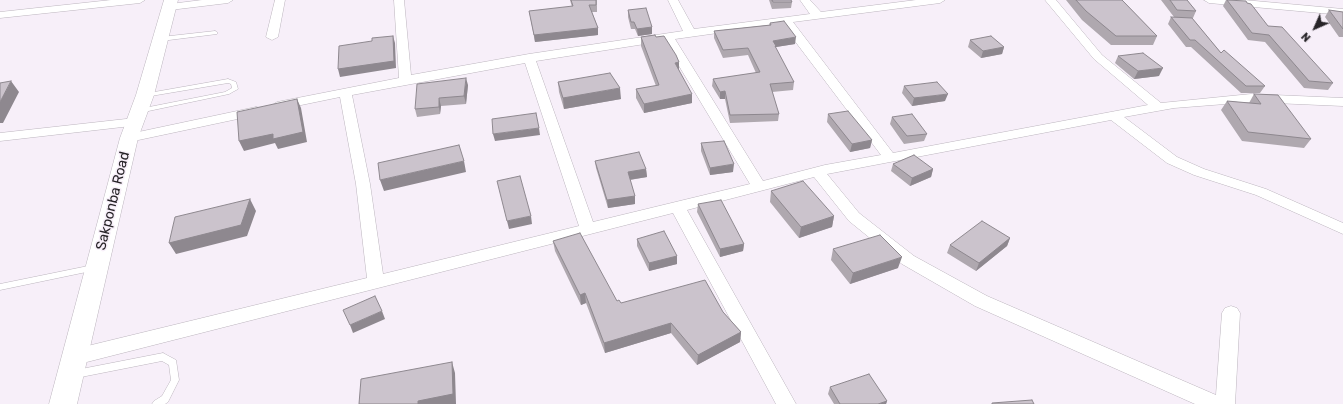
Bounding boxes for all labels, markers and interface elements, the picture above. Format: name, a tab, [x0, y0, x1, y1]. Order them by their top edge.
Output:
north arrow	[1295, 8, 1335, 48]
text: N	[1299, 29, 1314, 44]
street label: Sakponba Road	[93, 150, 133, 252]

